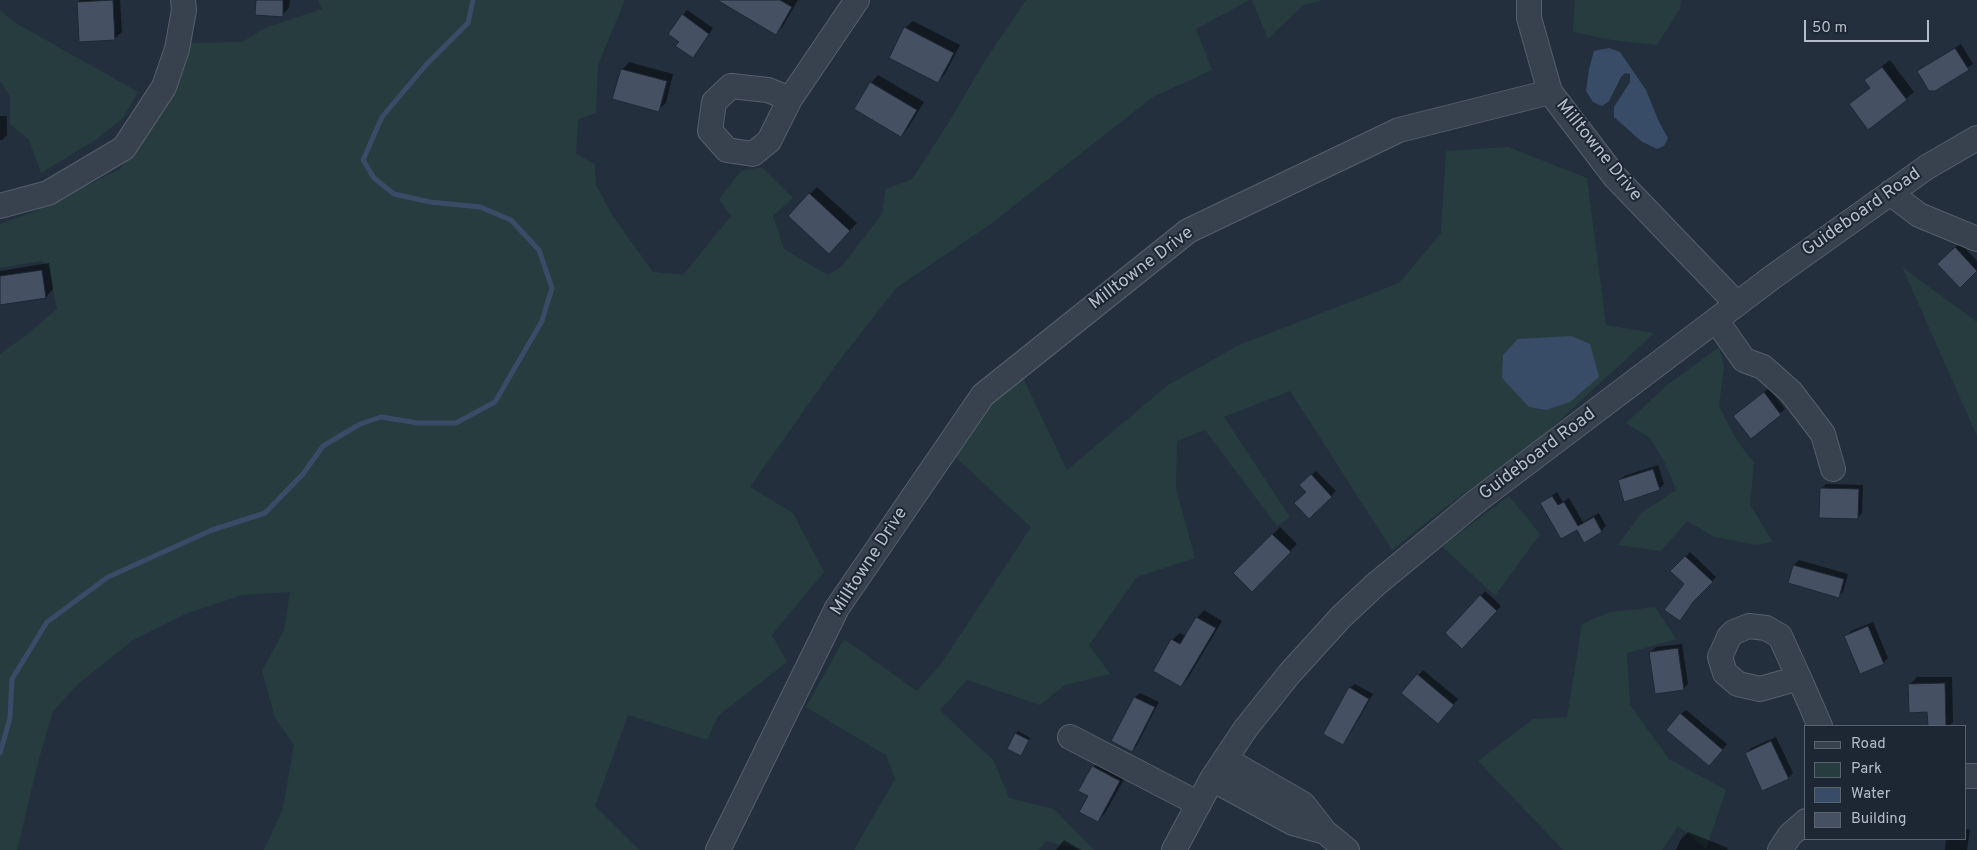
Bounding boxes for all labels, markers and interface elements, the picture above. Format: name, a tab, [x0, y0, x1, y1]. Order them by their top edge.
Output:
scale bar	[1807, 10, 1932, 42]
text: 50 m	[1812, 19, 1847, 38]
street label: Milltowne Drive	[1550, 96, 1646, 206]
street label: Guideboard Road	[1799, 164, 1925, 262]
street label: Milltowne Drive	[1086, 223, 1198, 315]
street label: Guideboard Road	[1476, 404, 1600, 506]
street label: Milltowne Drive	[827, 504, 913, 620]
legend	[1804, 725, 1967, 840]
text: Road	[1851, 735, 1886, 754]
text: Park	[1851, 760, 1882, 779]
text: Water	[1851, 785, 1890, 804]
text: Building	[1851, 810, 1906, 829]

